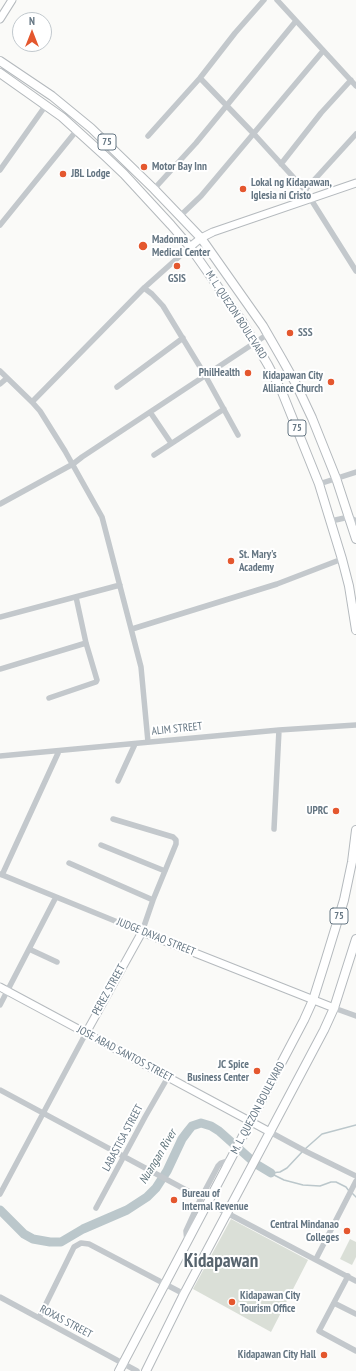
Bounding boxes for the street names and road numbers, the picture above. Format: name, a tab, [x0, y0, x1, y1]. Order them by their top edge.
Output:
road number: 75	[98, 134, 116, 150]
street label: M. L. QUEZON BOULEVARD	[202, 268, 270, 362]
road number: 75	[288, 420, 306, 436]
street label: ALIM STREET	[151, 720, 203, 738]
road number: 75	[330, 908, 348, 924]
street label: JUDGE DAYAO STREET	[115, 915, 197, 959]
street label: PEREZ STREET	[90, 962, 128, 1018]
street label: JOSE ABAD SANTOS STREET	[75, 1023, 175, 1085]
street label: M. L. QUEZON BOULEVARD	[228, 1060, 288, 1156]
street label: LABASTISA STREET	[100, 1102, 146, 1174]
street label: ROXAS STREET	[38, 1303, 94, 1341]

